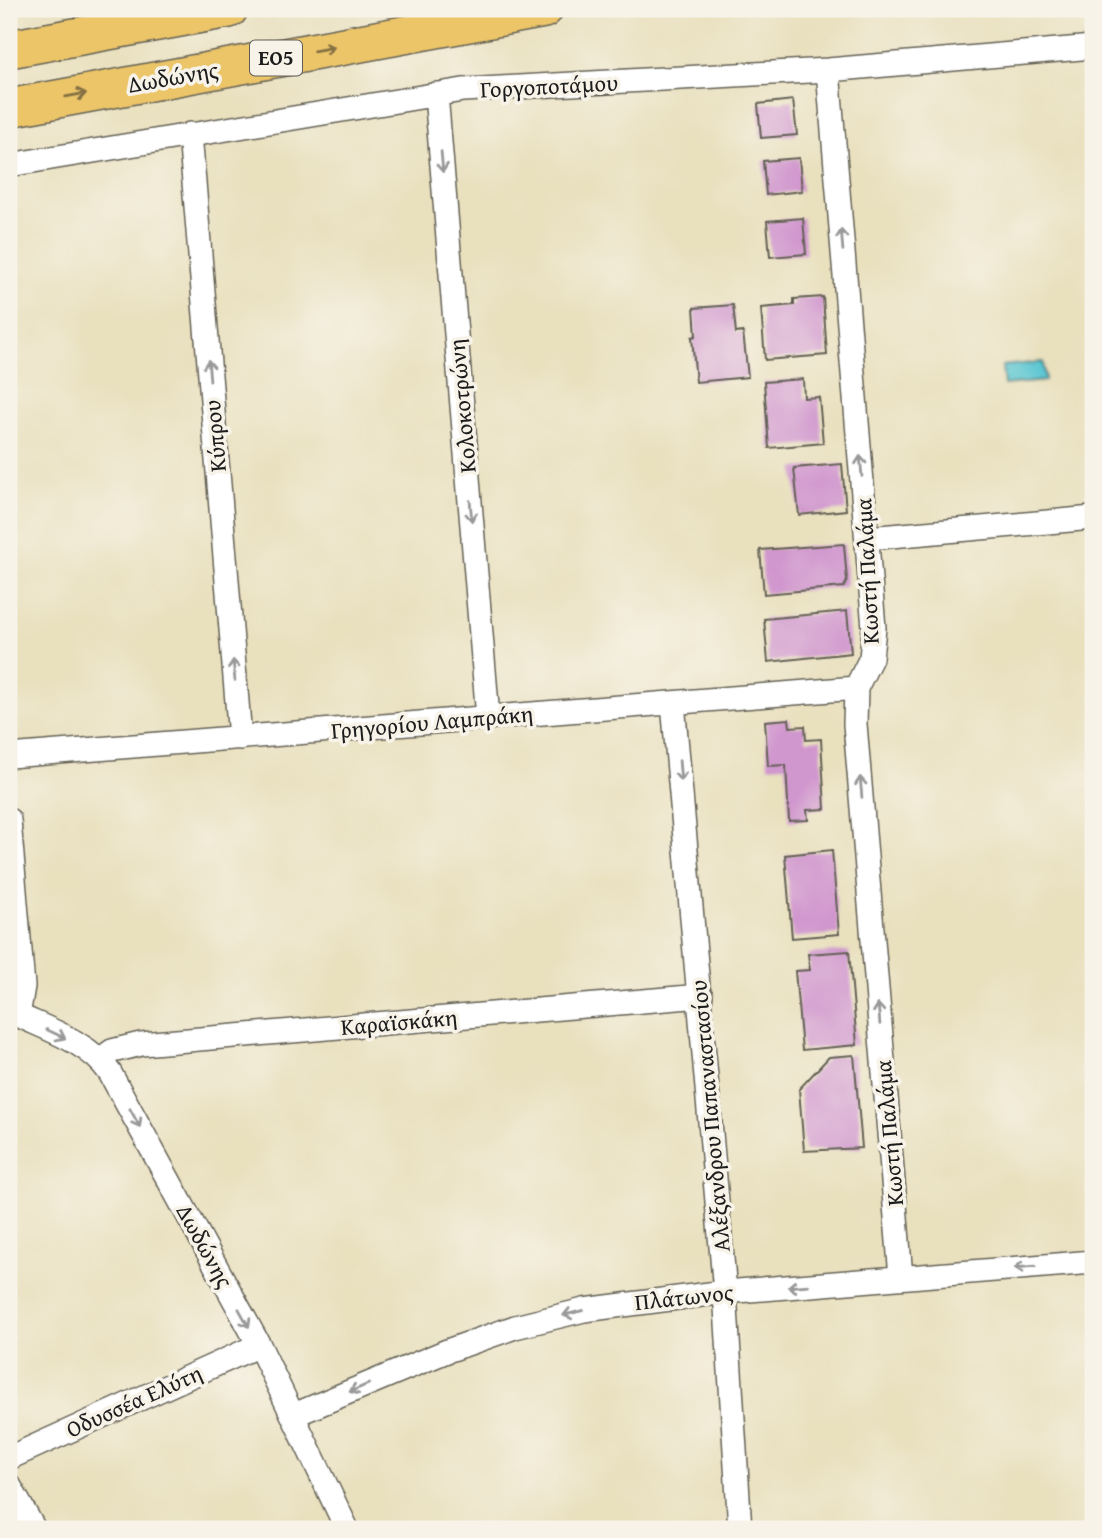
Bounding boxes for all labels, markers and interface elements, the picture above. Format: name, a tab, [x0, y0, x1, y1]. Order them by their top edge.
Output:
road number: ΕΟ5	[250, 41, 302, 76]
one-way arrow	[312, 42, 335, 56]
street label: Δωδώνης	[125, 52, 221, 101]
street label: Γοργοποτάμου	[479, 65, 619, 106]
one-way arrow	[64, 88, 87, 101]
one-way arrow	[436, 150, 449, 173]
one-way arrow	[835, 229, 848, 251]
street label: Κολοκοτρώνη	[439, 338, 484, 474]
one-way arrow	[202, 359, 215, 381]
street label: Κύπρου	[195, 398, 234, 474]
one-way arrow	[855, 456, 868, 478]
street label: Κωστή Παλάμα	[846, 497, 887, 645]
one-way arrow	[465, 499, 478, 521]
one-way arrow	[227, 659, 240, 681]
street label: Γρηγορίου Λαμπράκη	[329, 696, 534, 747]
one-way arrow	[673, 759, 686, 782]
one-way arrow	[854, 776, 867, 799]
street label: Αλέξανδρου Παπαναστασίου	[681, 979, 738, 1253]
street label: Καραϊσκάκη	[339, 1000, 459, 1043]
one-way arrow	[872, 1003, 885, 1026]
one-way arrow	[45, 1028, 66, 1041]
street label: Κωστή Παλάμα	[866, 1059, 911, 1207]
one-way arrow	[129, 1107, 142, 1128]
street label: Δωδώνης	[169, 1198, 242, 1294]
one-way arrow	[1014, 1261, 1037, 1274]
street label: Πλάτωνος	[633, 1275, 735, 1318]
one-way arrow	[788, 1280, 810, 1293]
one-way arrow	[238, 1307, 251, 1328]
one-way arrow	[562, 1307, 585, 1320]
street label: Οδυσσέα Ελύτη	[61, 1356, 207, 1445]
one-way arrow	[348, 1382, 370, 1395]

